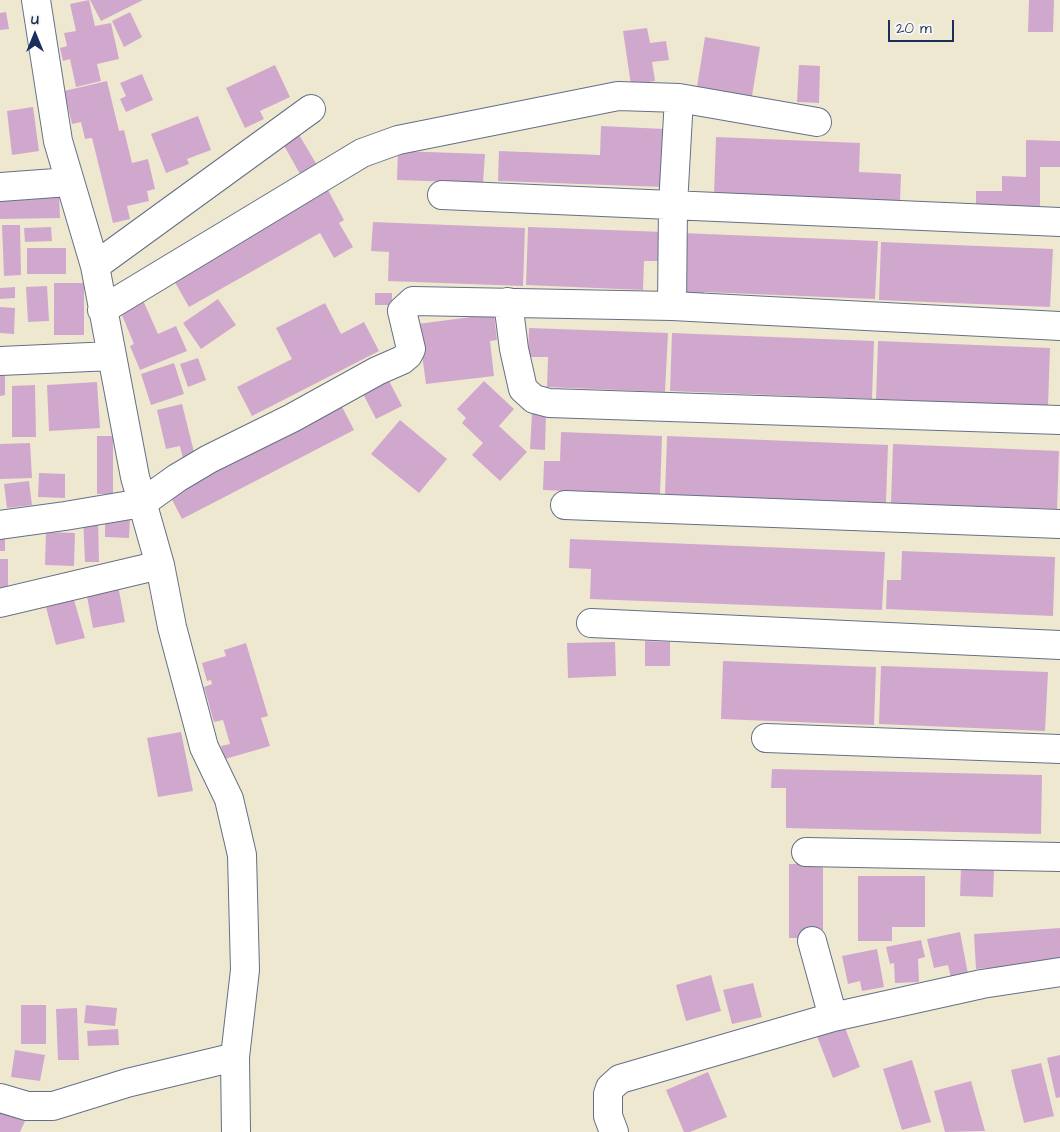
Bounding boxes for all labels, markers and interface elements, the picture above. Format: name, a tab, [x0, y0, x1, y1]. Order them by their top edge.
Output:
north arrow	[10, 10, 60, 60]
text: U	[31, 10, 39, 30]
scale bar	[890, 10, 956, 42]
text: 20 m	[896, 18, 932, 39]

